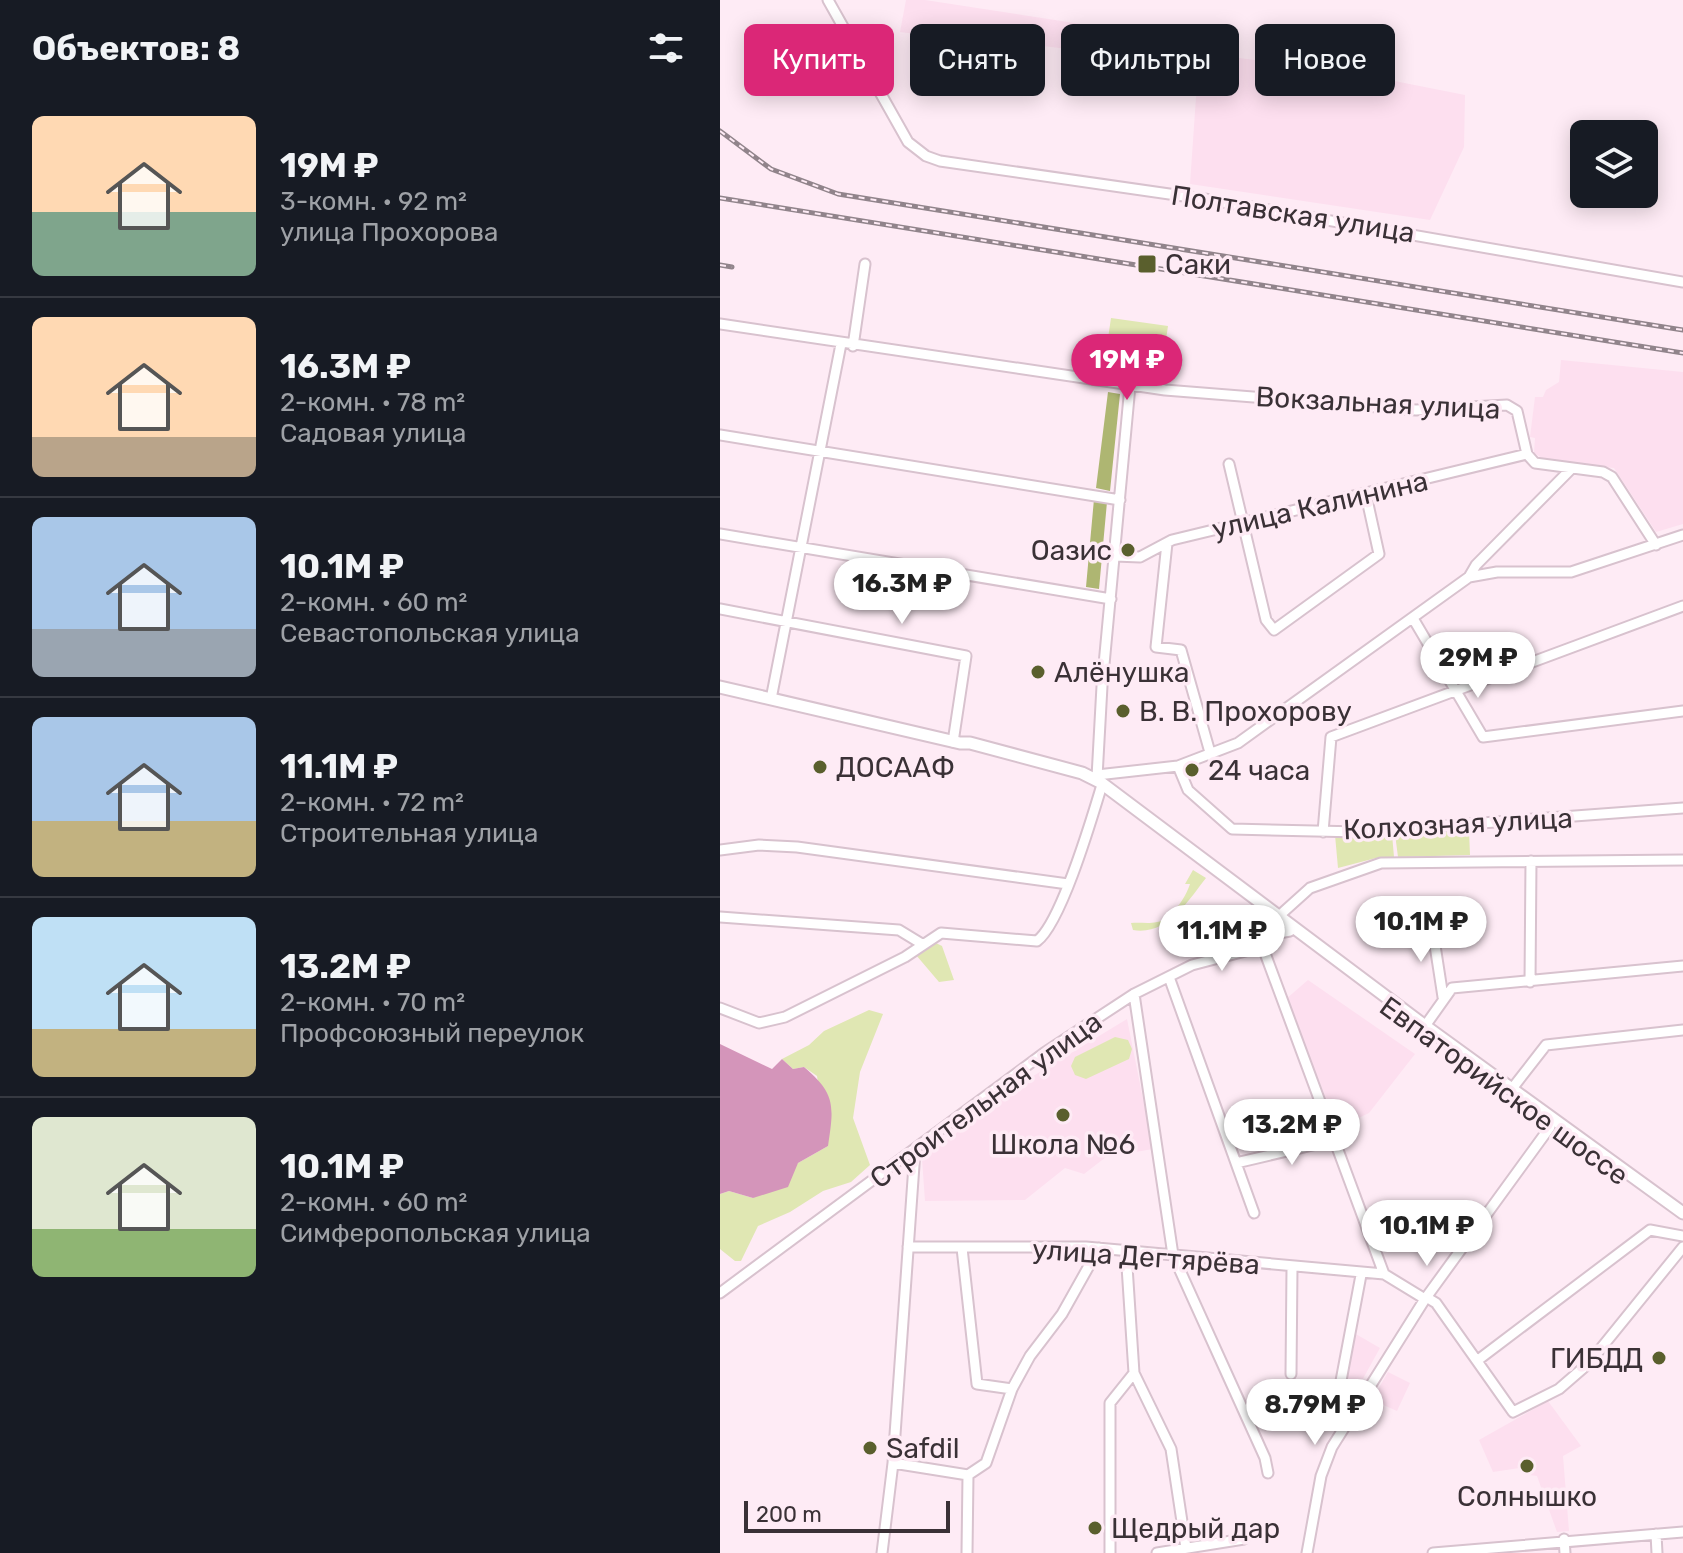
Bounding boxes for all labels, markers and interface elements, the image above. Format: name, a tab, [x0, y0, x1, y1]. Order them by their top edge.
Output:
chip: Купить	[744, 24, 894, 96]
chip: Снять	[910, 24, 1045, 96]
chip: Фильтры	[1061, 24, 1239, 96]
chip: Новое	[1255, 24, 1395, 96]
icon: filters	[644, 26, 688, 70]
text: Объектов: 8	[32, 28, 240, 69]
map controls	[1570, 120, 1658, 208]
button: layers	[1570, 120, 1658, 208]
text: 19M ₽	[280, 145, 379, 186]
icon: home	[96, 148, 192, 244]
street label: Полтавская улица	[1169, 178, 1417, 250]
text: 3-комн. · 92 m²	[280, 186, 467, 217]
text: улица Прохорова	[280, 217, 498, 248]
place label: Саки	[1165, 248, 1231, 281]
marker: Саки	[1136, 253, 1158, 275]
pin: 19M ₽	[1071, 334, 1183, 402]
text: 19M ₽	[1089, 344, 1165, 375]
text: 16.3M ₽	[280, 346, 411, 387]
icon: home	[96, 349, 192, 445]
street label: Вокзальная улица	[1255, 380, 1501, 426]
text: 2-комн. · 78 m²	[280, 387, 465, 418]
text: Садовая улица	[280, 418, 466, 449]
street label: улица Калинина	[1209, 464, 1431, 546]
place label: Оазис	[1031, 534, 1112, 567]
marker: Оазис	[1119, 541, 1137, 559]
text: 10.1M ₽	[280, 546, 404, 587]
icon: home	[96, 549, 192, 645]
pin: 16.3M ₽	[828, 558, 976, 626]
text: 16.3M ₽	[852, 568, 952, 599]
text: 2-комн. · 60 m²	[280, 587, 467, 618]
text: Севастопольская улица	[280, 618, 580, 649]
pin: 29M ₽	[1422, 632, 1534, 700]
text: 29M ₽	[1438, 642, 1518, 673]
place label: Алёнушка	[1054, 656, 1190, 689]
marker: Алёнушка	[1029, 663, 1047, 681]
place label: В. В. Прохорову	[1139, 695, 1352, 728]
marker: В. В. Прохорову	[1114, 702, 1132, 720]
text: 11.1M ₽	[280, 746, 398, 787]
icon: home	[96, 749, 192, 845]
place label: ДОСААФ	[836, 751, 955, 784]
place label: 24 часа	[1208, 754, 1310, 787]
marker: ДОСААФ	[811, 758, 829, 776]
marker: 24 часа	[1183, 761, 1201, 779]
text: 2-комн. · 72 m²	[280, 787, 464, 818]
street label: Колхозная улица	[1342, 802, 1574, 846]
text: Строительная улица	[280, 818, 538, 849]
pin: 10.1M ₽	[1347, 896, 1495, 964]
pin: 11.1M ₽	[1148, 905, 1296, 973]
text: 10.1M ₽	[1374, 906, 1468, 937]
text: 11.1M ₽	[1177, 915, 1267, 946]
text: 13.2M ₽	[280, 946, 411, 987]
icon: home	[96, 949, 192, 1045]
text: 2-комн. · 70 m²	[280, 987, 465, 1018]
street label: Евпаторийское шоссе	[1373, 990, 1635, 1192]
street label: Строительная улица	[864, 1005, 1108, 1195]
text: Профсоюзный переулок	[280, 1018, 584, 1049]
pin: 13.2M ₽	[1218, 1099, 1366, 1167]
marker: Школа №6	[1054, 1106, 1072, 1124]
text: 13.2M ₽	[1242, 1109, 1342, 1140]
place label: Школа №6	[991, 1128, 1135, 1161]
text: 10.1M ₽	[280, 1146, 404, 1187]
icon: home	[96, 1149, 192, 1245]
text: 2-комн. · 60 m²	[280, 1187, 467, 1218]
pin: 10.1M ₽	[1353, 1200, 1501, 1268]
text: 10.1M ₽	[1380, 1210, 1474, 1241]
text: Симферопольская улица	[280, 1218, 591, 1249]
street label: улица Дегтярёва	[1031, 1233, 1261, 1281]
place label: ГИБДД	[1550, 1342, 1643, 1375]
marker: ГИБДД	[1650, 1349, 1668, 1367]
pin: 8.79M ₽	[1241, 1379, 1389, 1447]
text: 8.79M ₽	[1264, 1389, 1366, 1420]
place label: Safdil	[886, 1432, 960, 1465]
marker: Safdil	[861, 1439, 879, 1457]
marker: Солнышко	[1518, 1457, 1536, 1475]
place label: Солнышко	[1457, 1480, 1597, 1513]
scale bar	[744, 1497, 950, 1533]
text: 200 m	[756, 1501, 822, 1528]
place label: Щедрый дар	[1111, 1512, 1280, 1545]
marker: Щедрый дар	[1086, 1519, 1104, 1537]

